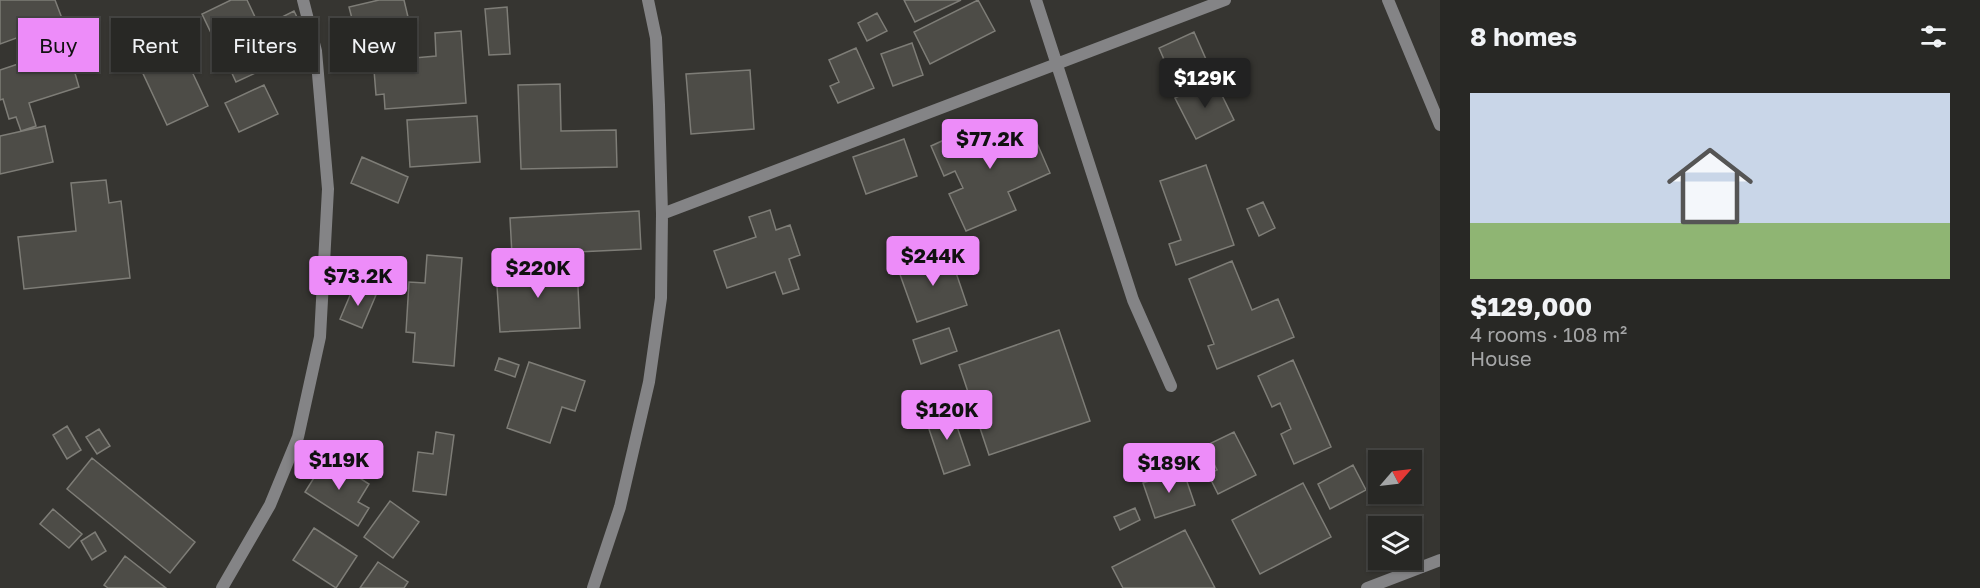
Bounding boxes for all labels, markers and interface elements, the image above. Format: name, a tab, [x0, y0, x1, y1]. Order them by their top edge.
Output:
chip: Buy	[18, 18, 99, 72]
chip: Rent	[111, 18, 200, 72]
chip: Filters	[212, 18, 318, 72]
chip: New	[330, 18, 417, 72]
icon: filters	[1917, 20, 1950, 53]
text: 8 homes	[1470, 21, 1577, 52]
pin: $129K	[1163, 58, 1247, 109]
text: $129K	[1173, 65, 1237, 89]
pin: $77.2K	[941, 119, 1039, 170]
text: $77.2K	[956, 126, 1024, 150]
icon: home	[1656, 132, 1764, 240]
pin: $244K	[891, 236, 975, 287]
text: $244K	[900, 243, 966, 267]
pin: $220K	[496, 248, 580, 299]
text: $220K	[505, 255, 571, 279]
pin: $73.2K	[309, 256, 407, 307]
text: $73.2K	[323, 263, 393, 287]
text: $129,000	[1470, 291, 1592, 322]
text: 4 rooms · 108 m²	[1470, 322, 1627, 346]
text: House	[1470, 346, 1532, 370]
pin: $120K	[905, 390, 989, 441]
text: $120K	[915, 397, 979, 421]
pin: $119K	[297, 440, 381, 491]
pin: $189K	[1127, 443, 1211, 494]
text: $119K	[308, 447, 370, 471]
text: $189K	[1137, 450, 1201, 474]
north arrow	[1368, 450, 1422, 504]
map controls	[1368, 450, 1422, 570]
button: layers	[1368, 516, 1422, 570]

